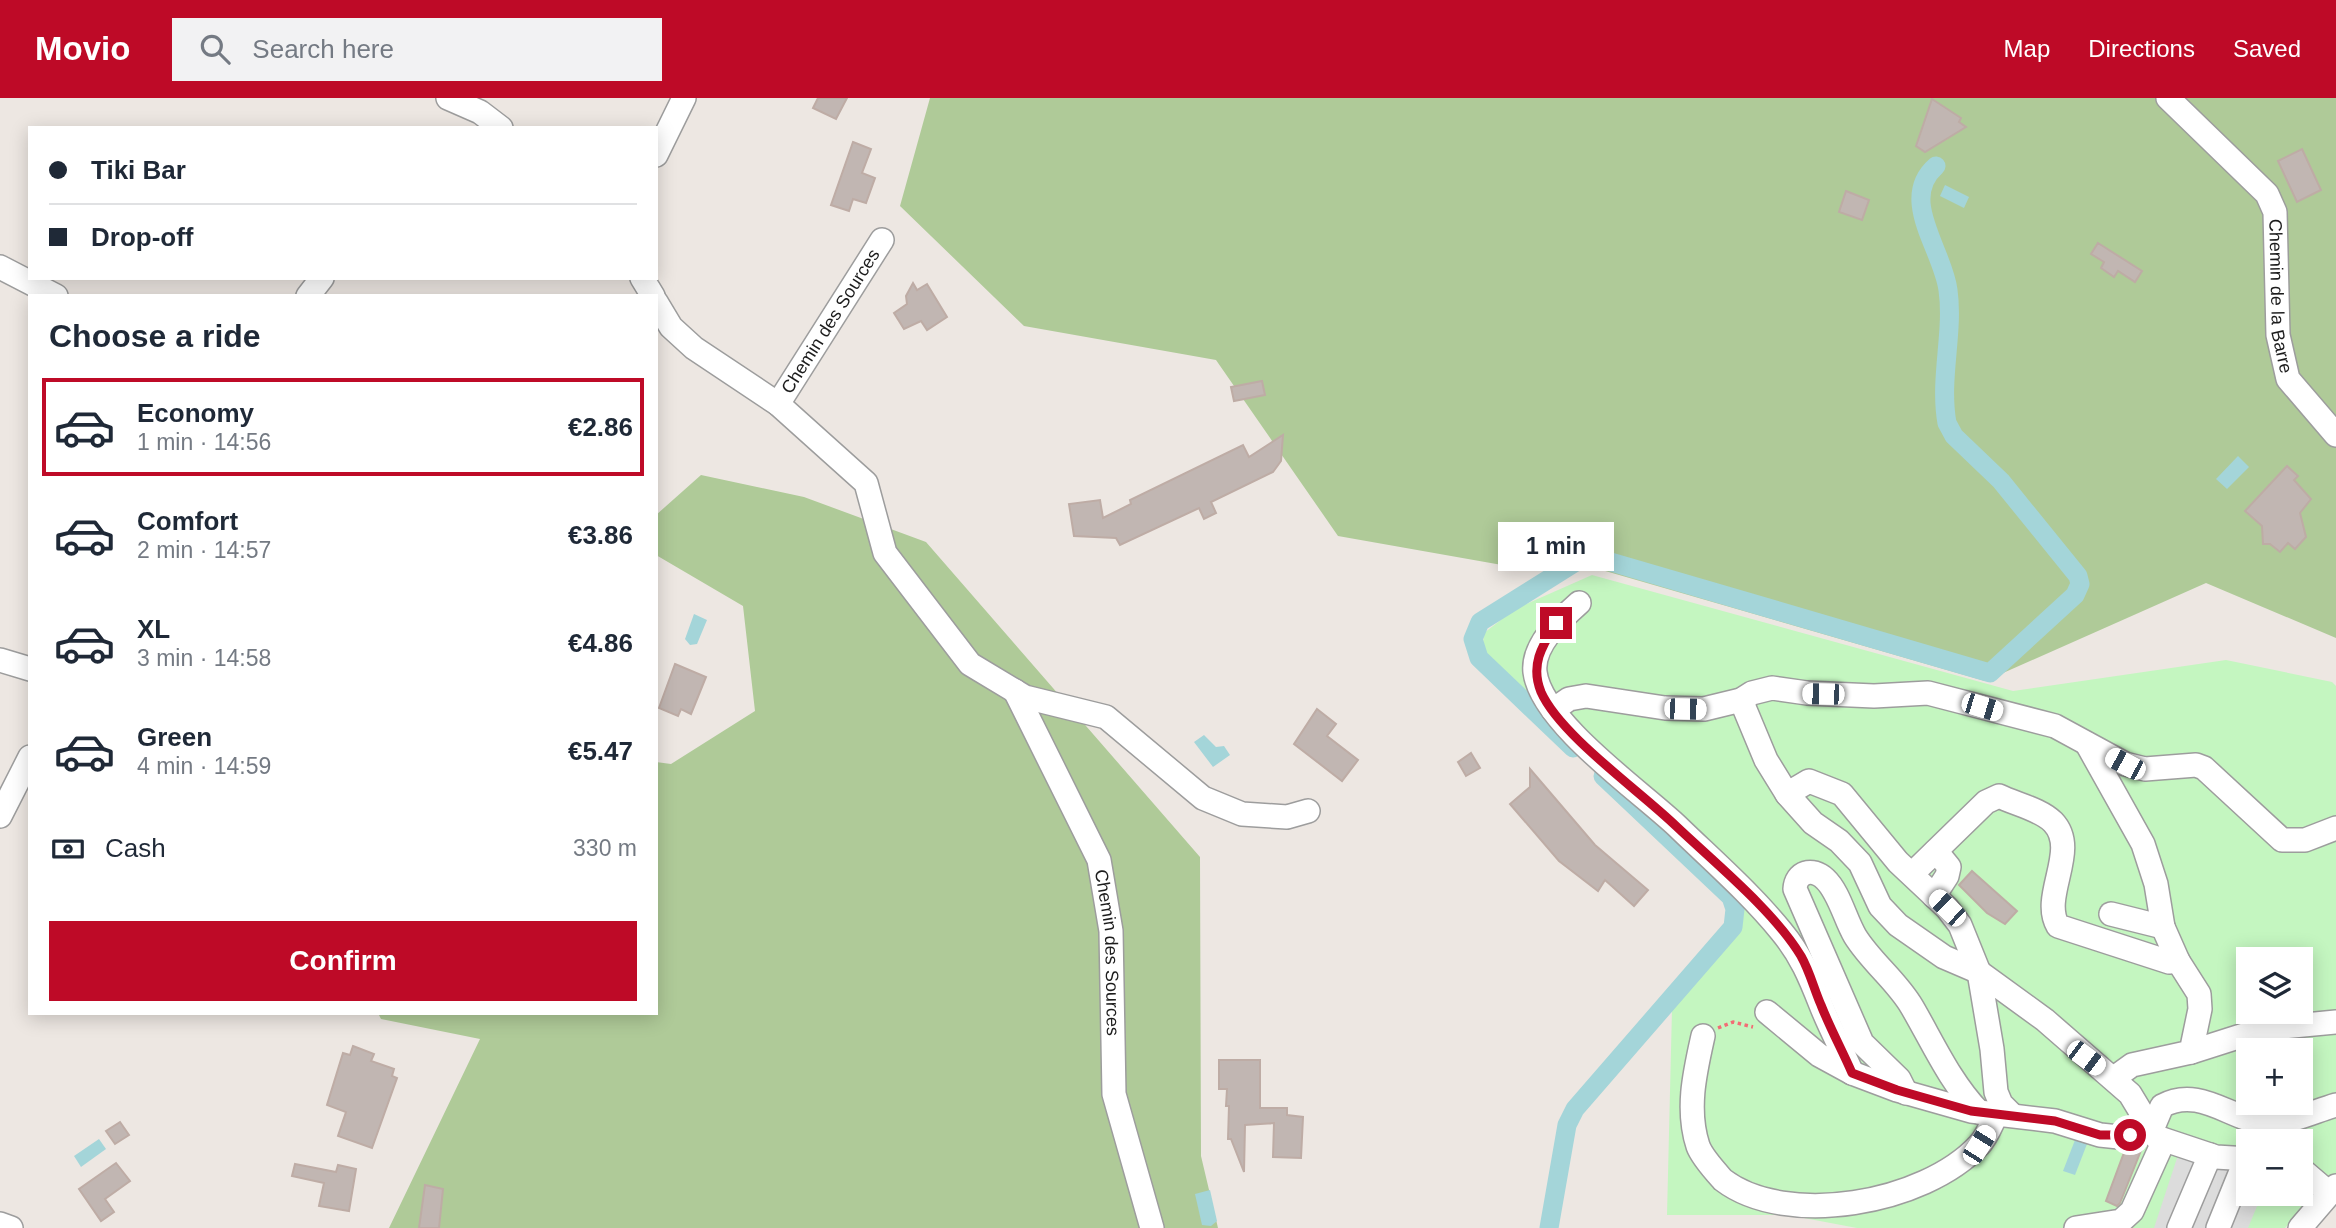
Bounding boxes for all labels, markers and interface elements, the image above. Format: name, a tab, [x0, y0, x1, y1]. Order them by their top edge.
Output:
search box	[172, 18, 662, 81]
text: Movio	[35, 30, 130, 67]
icon: search	[196, 30, 234, 68]
text: Search here	[252, 34, 394, 64]
text: Map	[2004, 35, 2050, 62]
text: Directions	[2088, 35, 2195, 62]
text: Saved	[2233, 35, 2301, 62]
text: Tiki Bar	[91, 155, 186, 185]
street label: Chemin de la Barre	[2265, 219, 2296, 375]
text: Drop-off	[91, 222, 194, 252]
street label: Chemin des Sources	[777, 245, 884, 397]
text: Choose a ride	[49, 318, 261, 354]
icon: car	[53, 396, 116, 459]
text: Economy	[137, 398, 254, 428]
text: €2.86	[568, 412, 633, 442]
text: 1 min · 14:56	[137, 429, 271, 455]
icon: car	[53, 504, 116, 567]
text: Comfort	[137, 506, 238, 536]
text: €3.86	[568, 520, 633, 550]
callout: 1 min	[1498, 522, 1614, 570]
text: 1 min	[1526, 533, 1586, 559]
text: 2 min · 14:57	[137, 537, 271, 563]
route end	[1540, 607, 1572, 639]
icon: car	[53, 612, 116, 675]
text: XL	[137, 614, 170, 644]
text: €4.86	[568, 628, 633, 658]
text: 3 min · 14:58	[137, 645, 271, 671]
car	[1802, 683, 1845, 705]
car	[1959, 691, 2006, 723]
car	[1664, 698, 1707, 720]
icon: car	[53, 720, 116, 783]
text: Green	[137, 722, 212, 752]
text: €5.47	[568, 736, 633, 766]
car	[2102, 745, 2149, 783]
text: 4 min · 14:59	[137, 753, 271, 779]
icon: cash	[49, 830, 87, 868]
text: Cash	[105, 833, 166, 863]
text: 330 m	[573, 835, 637, 861]
street label: Chemin des Sources	[1091, 868, 1123, 1036]
car	[1925, 886, 1970, 930]
button: Confirm	[49, 921, 637, 1001]
map controls	[2236, 947, 2313, 1206]
button: layers	[2236, 947, 2313, 1024]
car	[2063, 1037, 2110, 1079]
button: +	[2236, 1038, 2313, 1115]
route start	[2114, 1119, 2146, 1151]
car	[1959, 1122, 2000, 1168]
button: −	[2236, 1129, 2313, 1206]

